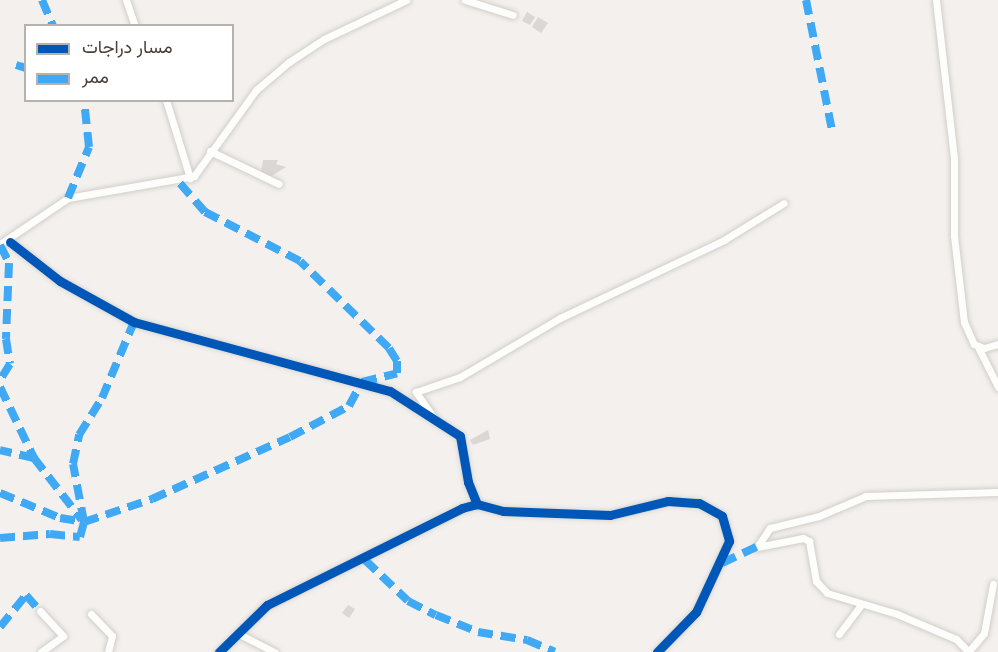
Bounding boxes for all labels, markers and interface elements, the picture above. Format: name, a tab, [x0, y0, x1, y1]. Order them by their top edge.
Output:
legend	[24, 24, 234, 102]
text: مسار دراجات	[82, 35, 173, 57]
text: ممر	[82, 65, 109, 87]

